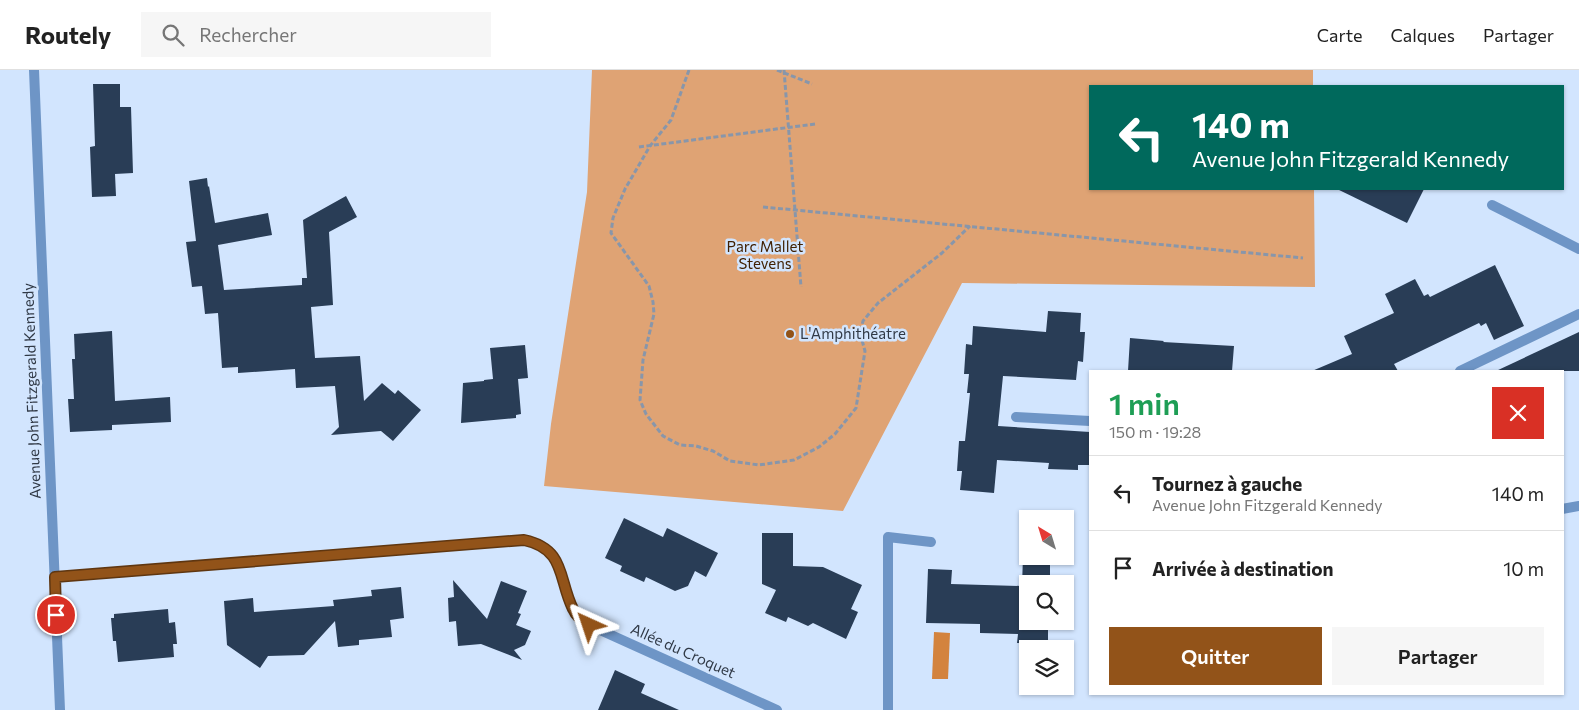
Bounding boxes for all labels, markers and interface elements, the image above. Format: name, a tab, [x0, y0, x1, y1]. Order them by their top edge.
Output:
search box	[141, 12, 491, 57]
text: Routely	[25, 20, 111, 49]
icon: search	[159, 21, 187, 49]
text: Rechercher	[199, 23, 297, 46]
text: Carte	[1317, 24, 1362, 46]
text: Calques	[1390, 24, 1455, 46]
text: Partager	[1483, 24, 1554, 46]
text: 140 m	[1192, 102, 1290, 145]
icon: left	[1109, 105, 1174, 170]
text: Avenue John Fitzgerald Kennedy	[1192, 145, 1509, 172]
park label: Parc Mallet Stevens	[727, 237, 803, 272]
street label: Avenue John Fitzgerald Kennedy	[18, 282, 44, 499]
place label: L'Amphithéatre	[800, 324, 906, 342]
marker: L'Amphithéatre	[784, 328, 796, 340]
text: 1 min	[1109, 384, 1180, 421]
button: close	[1492, 387, 1544, 439]
text: 150 m · 19:28	[1109, 422, 1201, 441]
text: Tournez à gauche	[1152, 472, 1302, 495]
icon: left	[1109, 479, 1137, 507]
text: 140 m	[1492, 482, 1544, 505]
text: Avenue John Fitzgerald Kennedy	[1152, 495, 1383, 514]
north arrow	[1019, 510, 1074, 565]
map controls	[1019, 510, 1074, 695]
icon: arrive	[1109, 554, 1137, 582]
text: Arrivée à destination	[1152, 557, 1334, 580]
text: 10 m	[1503, 557, 1544, 580]
button: search	[1019, 575, 1074, 630]
pin	[35, 594, 77, 636]
position arrow	[562, 598, 614, 650]
icon: arrive	[42, 601, 70, 629]
street label: Allée du Croquet	[628, 619, 739, 681]
button: Quitter	[1109, 627, 1322, 685]
button: Partager	[1332, 627, 1544, 685]
button: layers	[1019, 640, 1074, 695]

